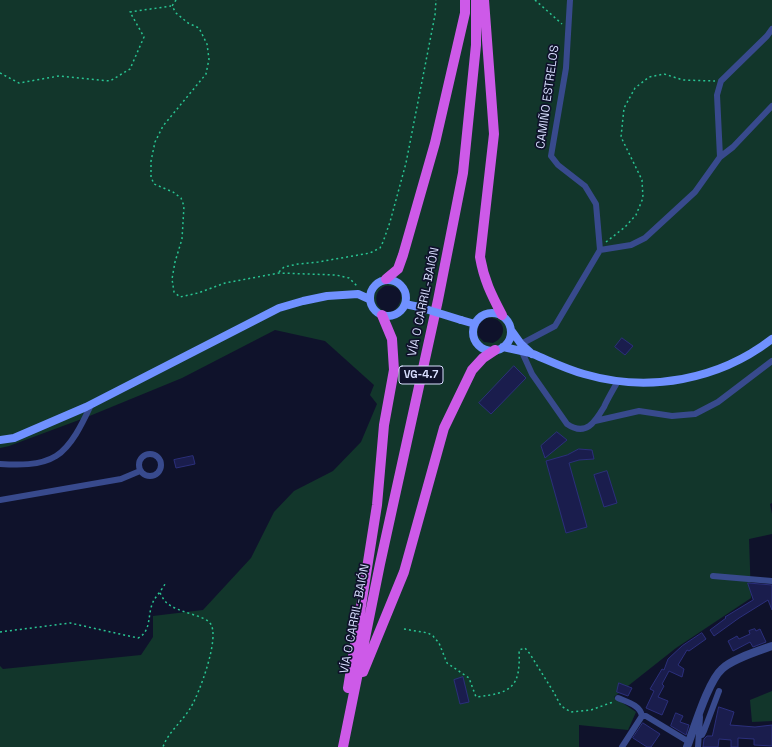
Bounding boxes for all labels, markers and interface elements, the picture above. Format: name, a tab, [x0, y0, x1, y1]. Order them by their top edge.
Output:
street label: CAMIÑO ESTRELOS	[534, 44, 562, 150]
street label: VÍA O CARRIL-BAIÓN	[405, 246, 443, 358]
road number: VG-4.7	[399, 366, 443, 384]
street label: VÍA O CARRIL-BAIÓN	[337, 563, 373, 675]

